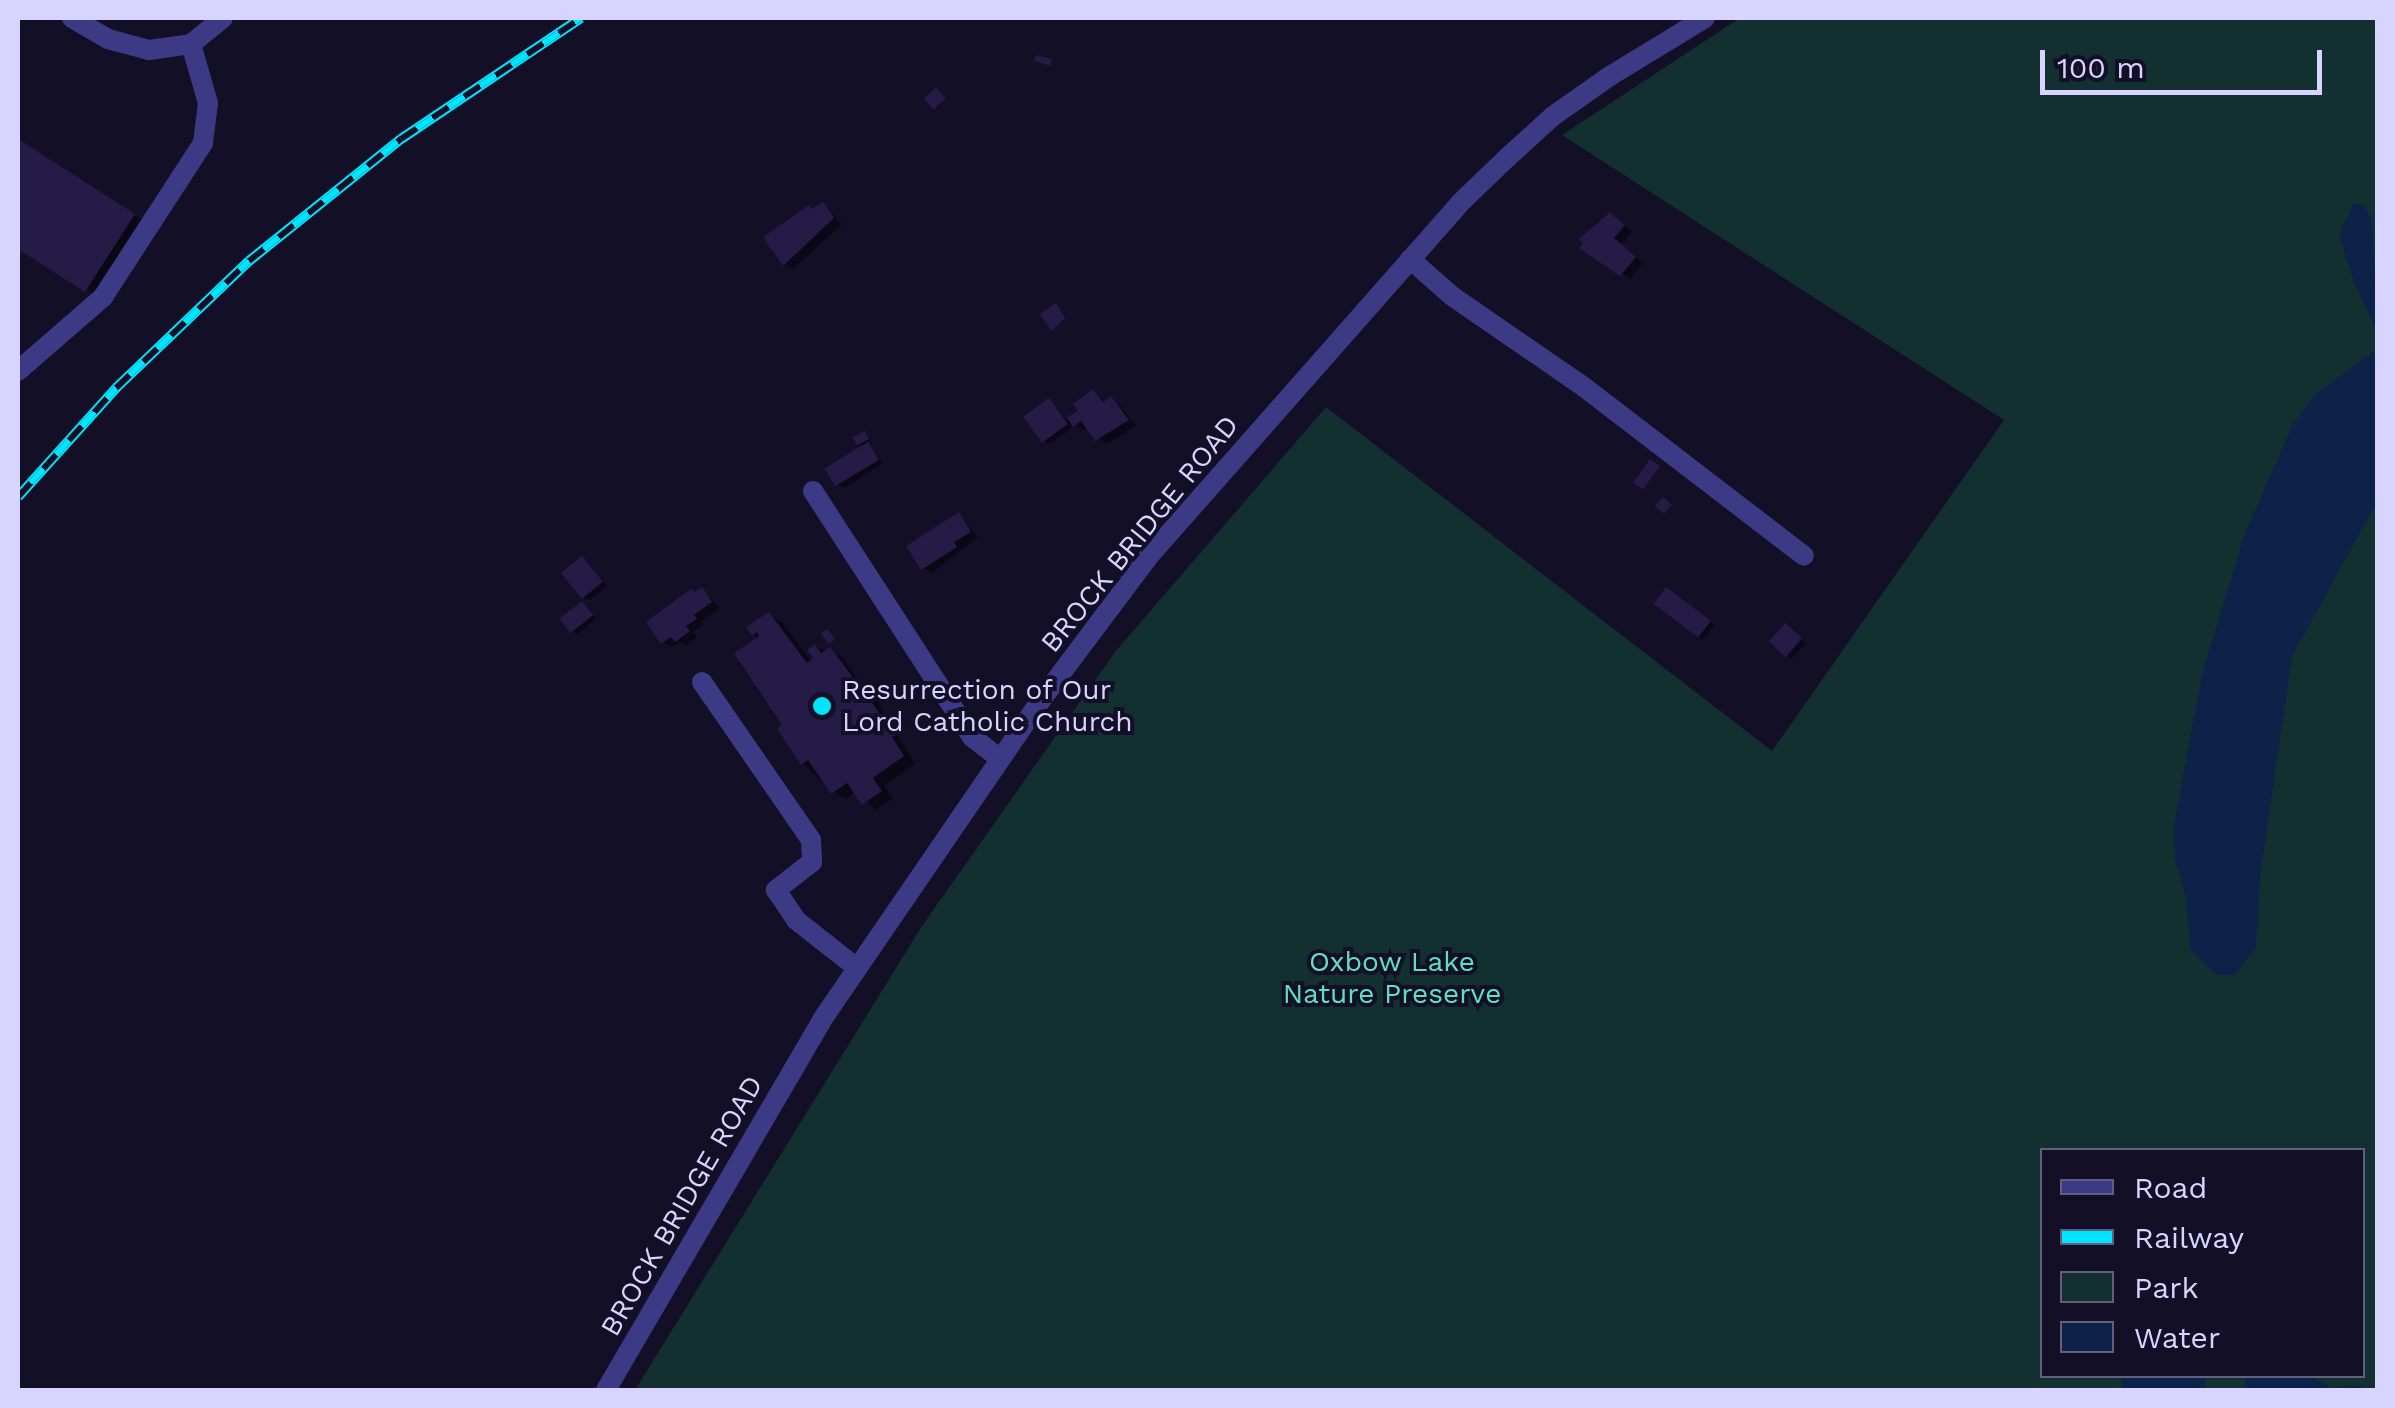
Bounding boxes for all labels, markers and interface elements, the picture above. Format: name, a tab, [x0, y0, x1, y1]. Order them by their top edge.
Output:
scale bar	[2045, 30, 2328, 92]
text: 100 m	[2057, 50, 2145, 85]
street label: BROCK BRIDGE ROAD	[1034, 409, 1246, 659]
place label: Resurrection of Our Lord Catholic Church	[842, 673, 1133, 739]
marker: Resurrection of Our Lord Catholic Church	[811, 695, 833, 717]
park label: Oxbow Lake Nature Preserve	[1283, 945, 1501, 1011]
street label: BROCK BRIDGE ROAD	[594, 1070, 770, 1342]
legend	[2040, 1148, 2365, 1378]
text: Road	[2134, 1170, 2207, 1205]
text: Railway	[2134, 1220, 2244, 1255]
text: Park	[2134, 1270, 2199, 1305]
text: Water	[2134, 1320, 2220, 1355]

